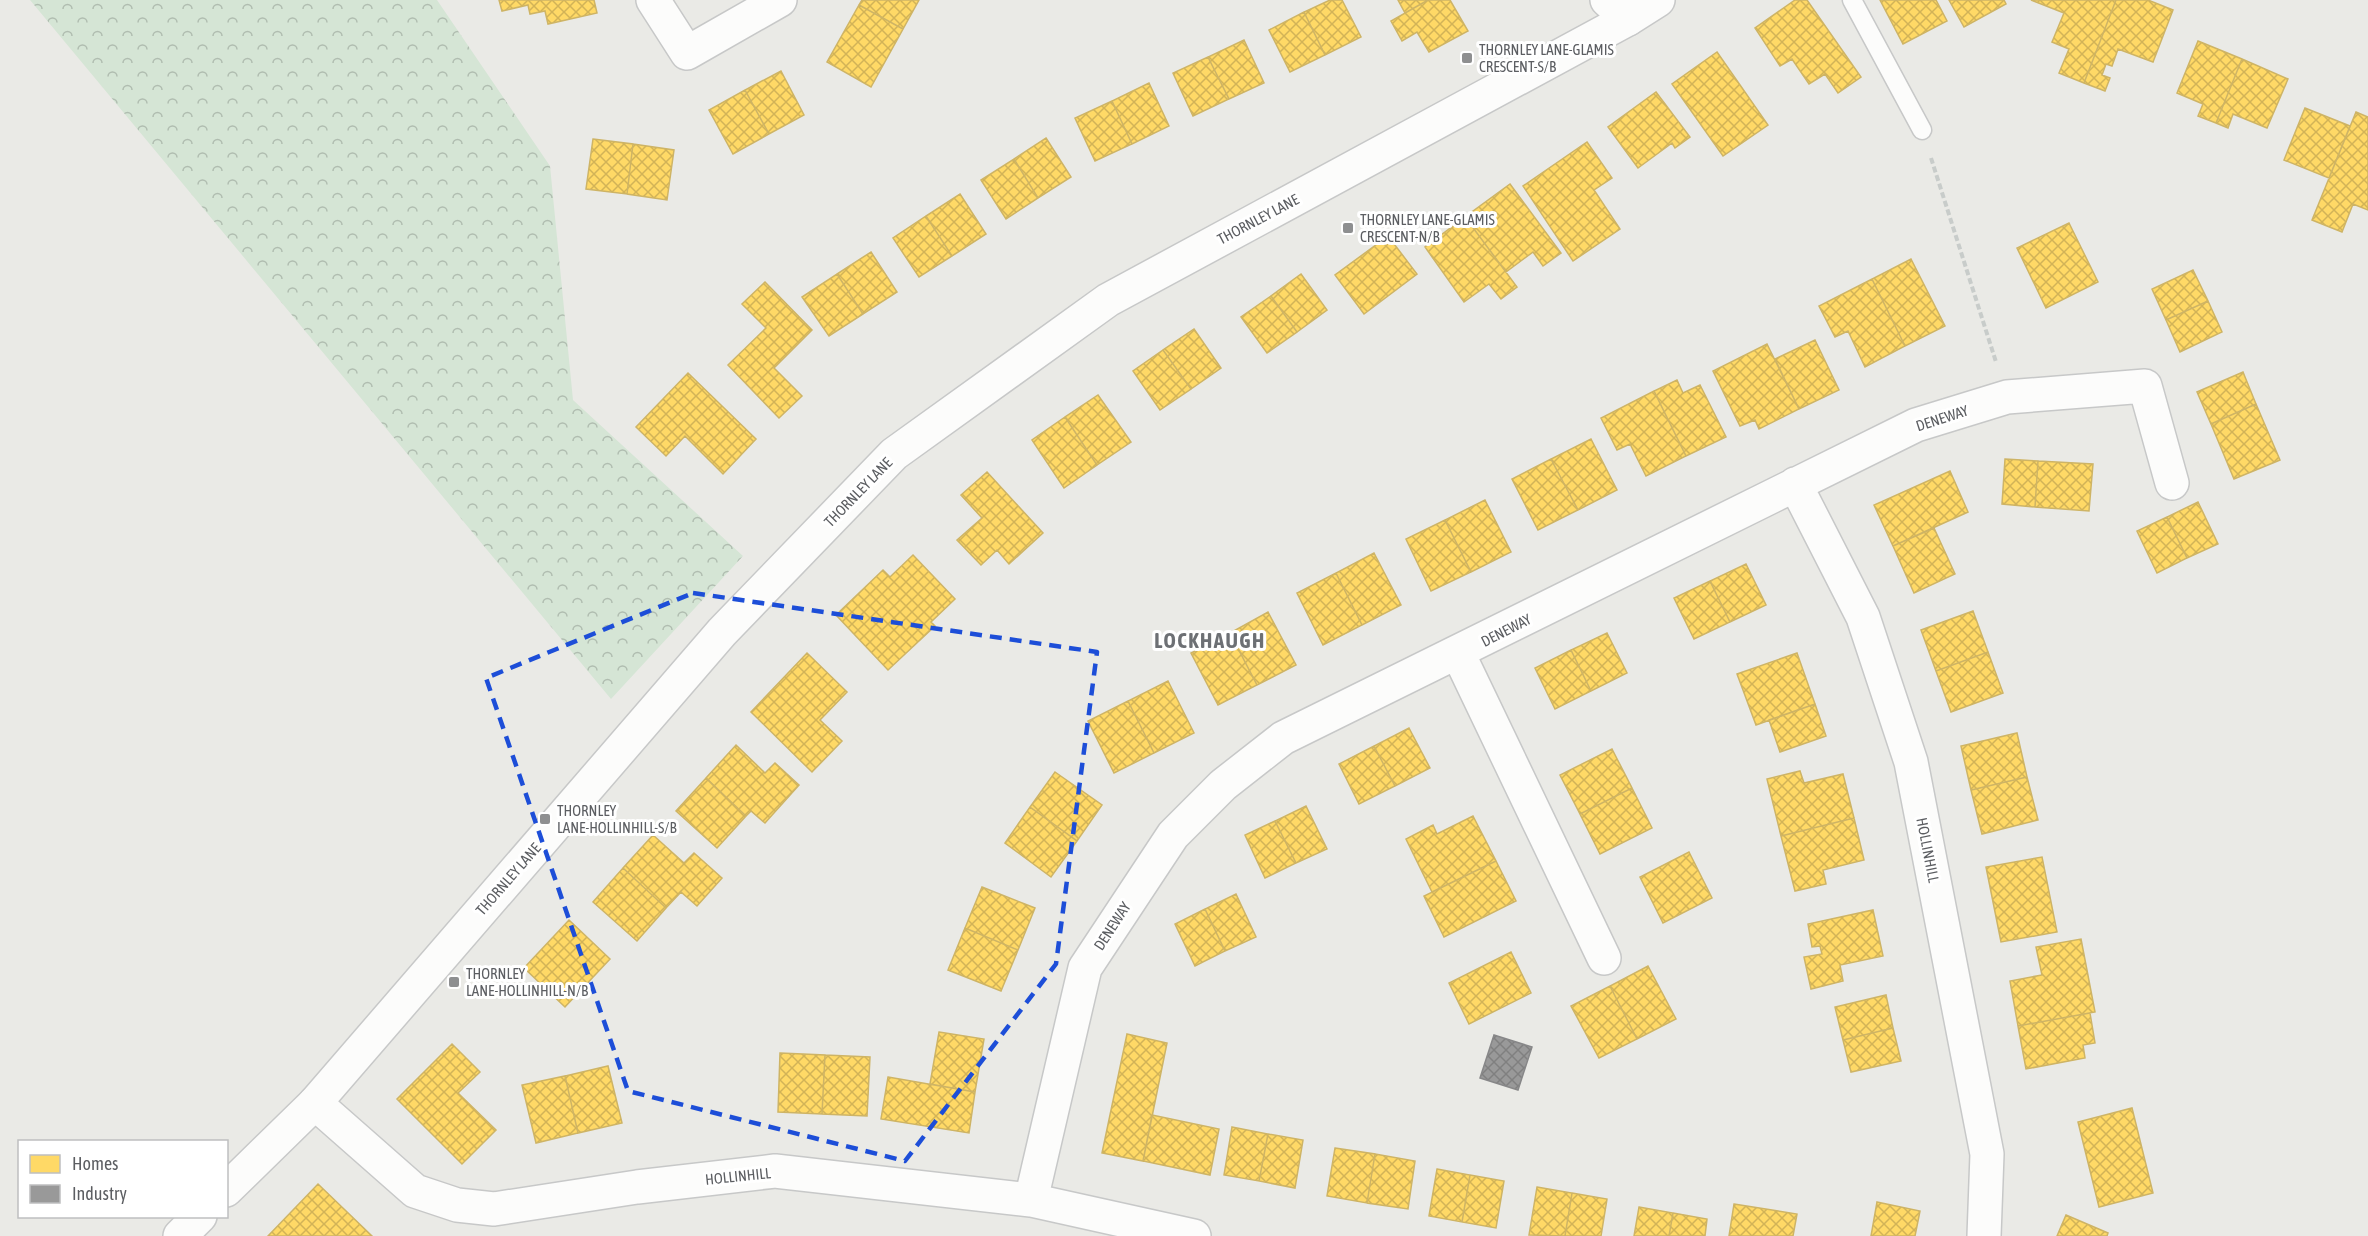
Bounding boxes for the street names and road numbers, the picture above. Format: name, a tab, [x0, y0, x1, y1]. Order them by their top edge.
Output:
street label: THORNLEY LANE	[1214, 190, 1302, 248]
street label: DENEWAY	[1914, 401, 1971, 434]
street label: THORNLEY LANE	[821, 453, 896, 530]
street label: DENEWAY	[1478, 610, 1534, 650]
street label: HOLLINHILL	[1913, 816, 1943, 884]
street label: THORNLEY LANE	[472, 839, 544, 918]
street label: DENEWAY	[1090, 899, 1134, 953]
street label: HOLLINHILL	[704, 1164, 772, 1188]

